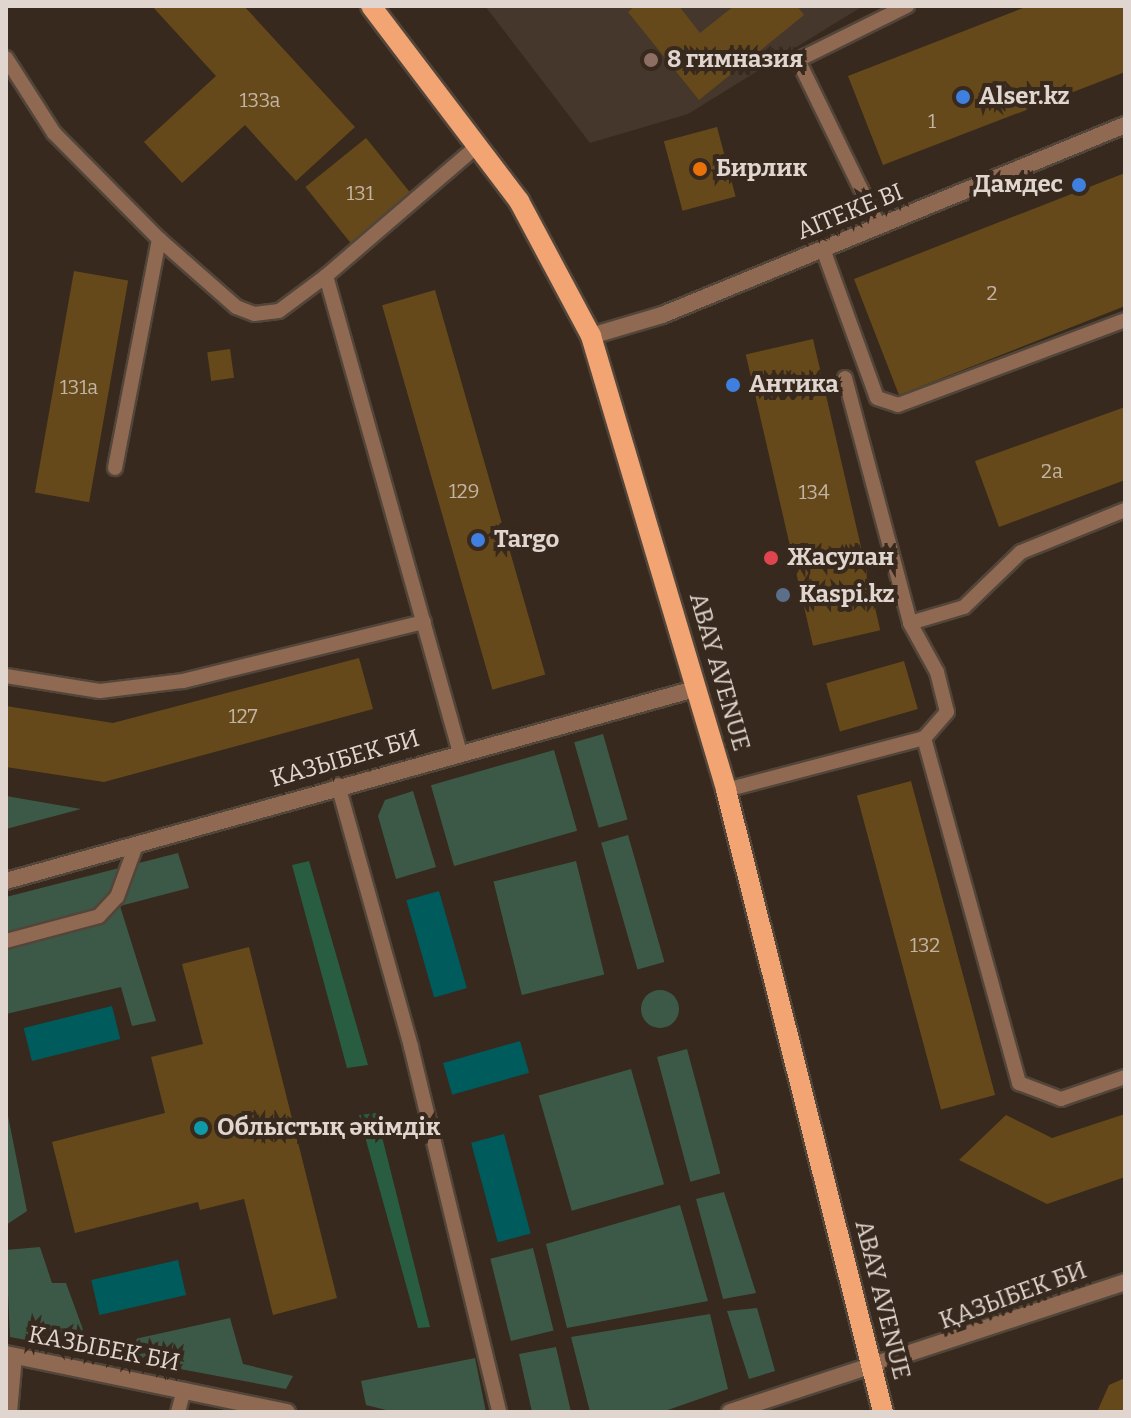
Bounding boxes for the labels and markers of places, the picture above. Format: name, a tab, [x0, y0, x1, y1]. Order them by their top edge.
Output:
place label: 8 гимназия	[667, 46, 803, 74]
marker: 8 гимназия	[642, 51, 660, 69]
place label: Alser.kz	[979, 83, 1070, 111]
marker: Alser.kz	[954, 88, 972, 106]
place label: Бирлик	[716, 155, 807, 183]
marker: Бирлик	[691, 160, 709, 178]
place label: Дамдес	[974, 171, 1063, 199]
marker: Дамдес	[1070, 176, 1088, 194]
place label: Антика	[749, 371, 839, 399]
marker: Антика	[724, 376, 742, 394]
place label: Targo	[494, 526, 559, 554]
marker: Targo	[469, 531, 487, 549]
place label: Жасулан	[787, 544, 894, 572]
marker: Жасулан	[762, 549, 780, 567]
place label: Kaspi.kz	[799, 581, 895, 609]
marker: Kaspi.kz	[774, 586, 792, 604]
place label: Облыстық әкімдік	[217, 1114, 440, 1142]
marker: Облыстық әкімдік	[192, 1119, 210, 1137]

